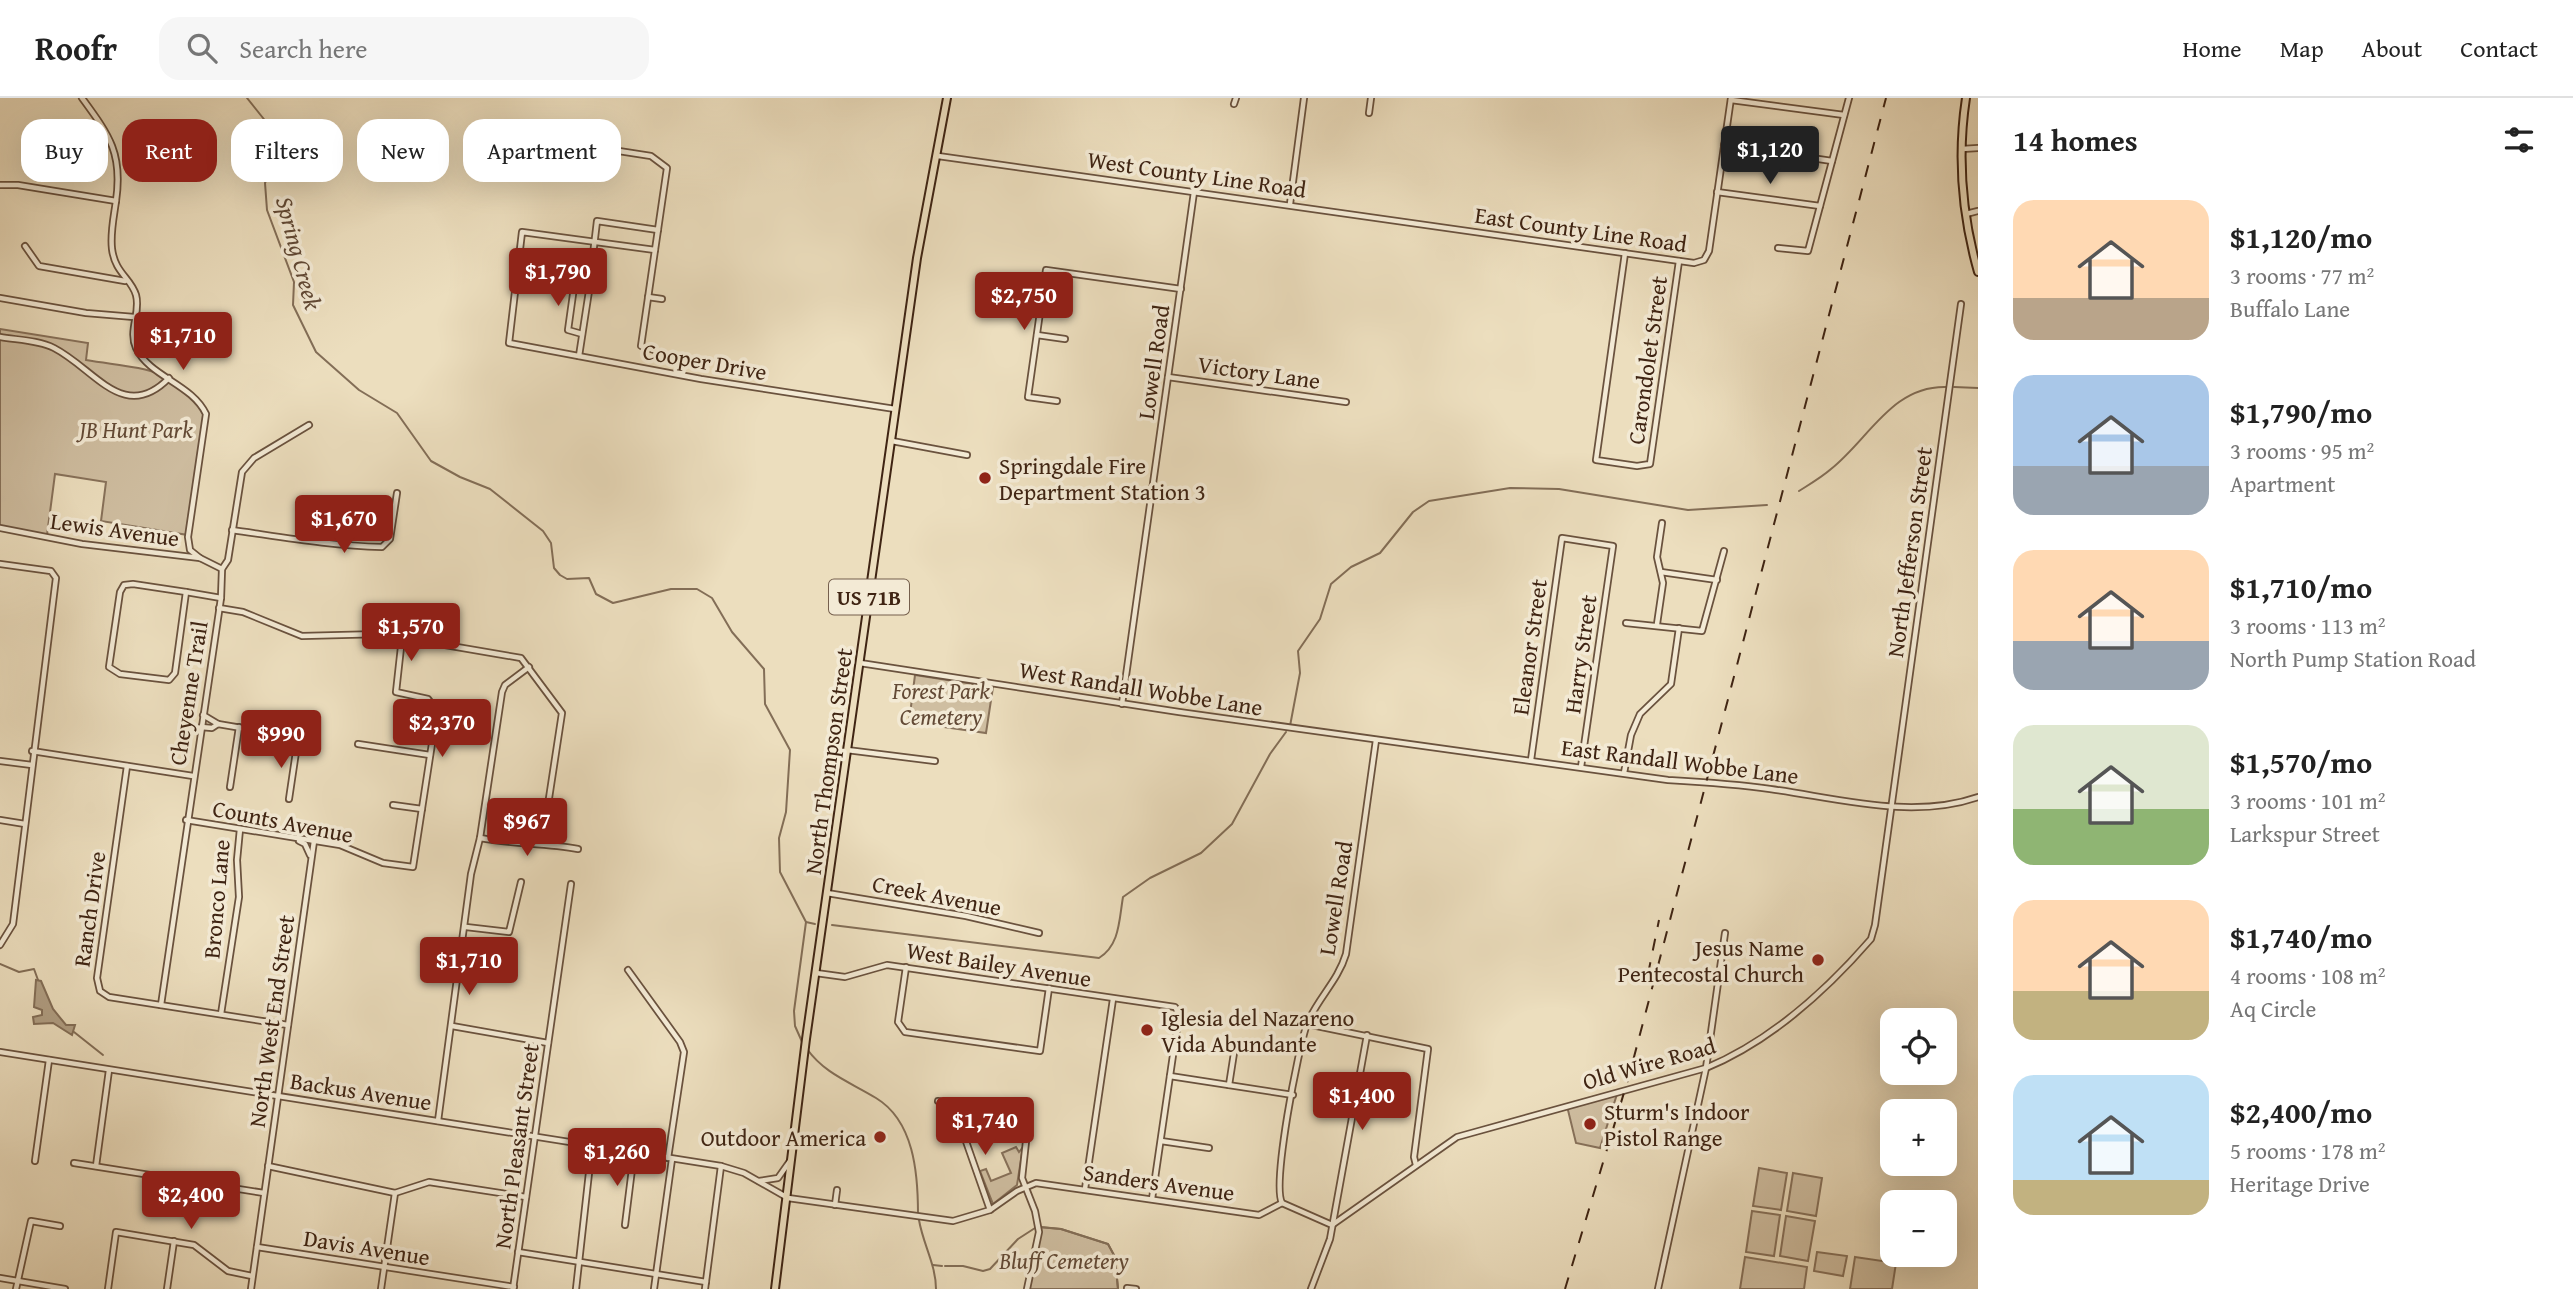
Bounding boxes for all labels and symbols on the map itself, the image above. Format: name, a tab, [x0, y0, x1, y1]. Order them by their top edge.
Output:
pin: $1,120	[1713, 126, 1827, 186]
street label: West County Line Road	[1085, 142, 1309, 206]
water label: Spring Creek	[267, 193, 331, 313]
street label: East County Line Road	[1473, 198, 1690, 260]
pin: $1,790	[501, 248, 615, 308]
pin: $2,750	[967, 272, 1081, 332]
street label: Carondolet Street	[1619, 274, 1675, 446]
street label: Lowell Road	[1129, 302, 1177, 421]
pin: $1,710	[126, 313, 240, 372]
street label: Cooper Drive	[640, 334, 770, 388]
street label: Victory Lane	[1196, 347, 1322, 397]
park label: JB Hunt Park	[75, 413, 193, 446]
street label: North Jefferson Street	[1878, 445, 1940, 659]
place label: Springdale Fire Department Station 3	[999, 449, 1206, 508]
marker: Springdale Fire Department Station 3	[977, 470, 993, 486]
pin: $1,670	[287, 496, 401, 555]
street label: Lewis Avenue	[49, 504, 181, 554]
street label: Eleanor Street	[1503, 577, 1555, 717]
road number: US 71B	[829, 580, 909, 614]
street label: Harry Street	[1555, 592, 1605, 716]
pin: $1,570	[354, 603, 468, 663]
street label: Cheyenne Trail	[160, 619, 216, 767]
street label: North Thompson Street	[796, 646, 860, 876]
street label: West Randall Wobbe Lane	[1017, 652, 1265, 724]
park label: Forest Park Cemetery	[891, 674, 990, 733]
pin: $2,370	[385, 700, 499, 759]
pin: $990	[240, 710, 322, 770]
street label: East Randall Wobbe Lane	[1559, 730, 1801, 792]
street label: Counts Avenue	[210, 791, 356, 851]
pin: $967	[486, 798, 568, 858]
street label: Bronco Lane	[194, 838, 238, 960]
street label: Lowell Road	[1310, 838, 1360, 958]
street label: Ranch Drive	[65, 849, 113, 969]
street label: Creek Avenue	[870, 866, 1004, 924]
street label: North West End Street	[240, 913, 302, 1129]
place label: Jesus Name Pentecostal Church	[1618, 931, 1804, 990]
street label: West Bailey Avenue	[904, 933, 1094, 995]
pin: $1,710	[412, 937, 526, 997]
marker: Jesus Name Pentecostal Church	[1810, 952, 1826, 968]
place label: Iglesia del Nazareno Vida Abundante	[1161, 1001, 1354, 1060]
marker: Iglesia del Nazareno Vida Abundante	[1139, 1022, 1155, 1038]
street label: Old Wire Road	[1579, 1028, 1720, 1098]
street label: North Pleasant Street	[485, 1041, 547, 1251]
street label: Backus Avenue	[288, 1064, 434, 1118]
pin: $1,400	[1305, 1072, 1419, 1132]
place label: Sturm's Indoor Pistol Range	[1604, 1095, 1750, 1154]
pin: $1,740	[928, 1098, 1042, 1157]
marker: Sturm's Indoor Pistol Range	[1582, 1116, 1598, 1132]
place label: Outdoor America	[701, 1121, 866, 1154]
pin: $1,260	[560, 1128, 674, 1188]
marker: Outdoor America	[872, 1129, 888, 1145]
street label: Sanders Avenue	[1081, 1155, 1237, 1209]
pin: $2,400	[134, 1172, 248, 1231]
street label: Davis Avenue	[302, 1221, 432, 1273]
park label: Bluff Cemetery	[998, 1244, 1129, 1277]

